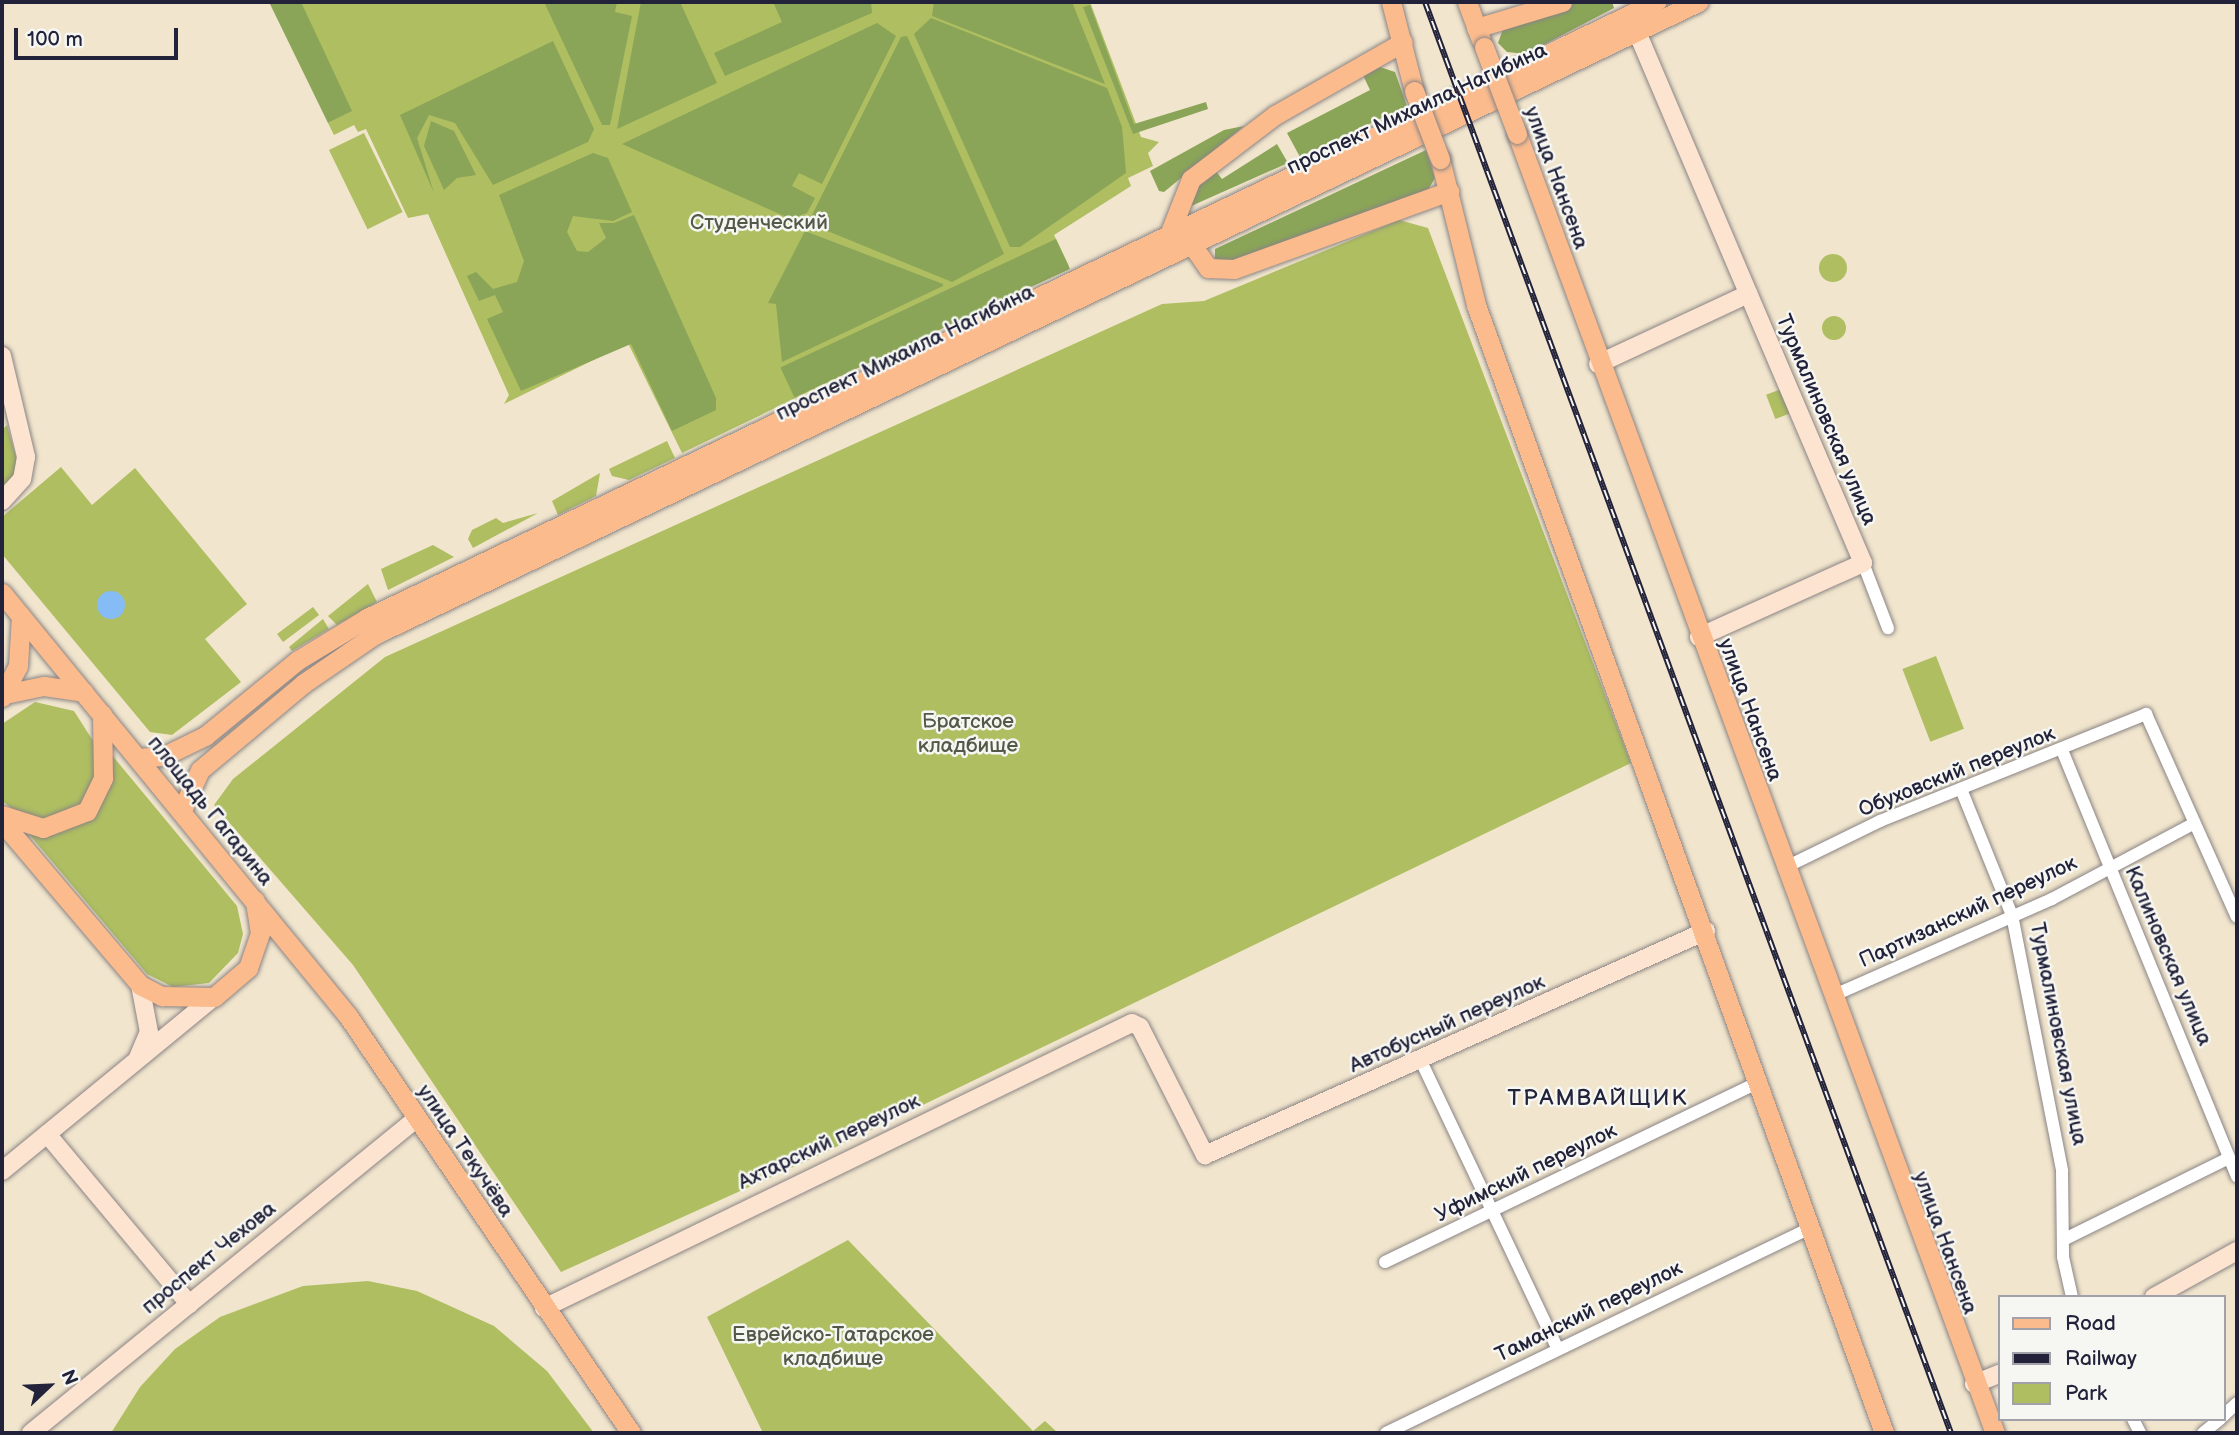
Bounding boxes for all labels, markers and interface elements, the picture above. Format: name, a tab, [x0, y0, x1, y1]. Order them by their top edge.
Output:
scale bar	[18, 14, 182, 58]
text: 100 m	[27, 27, 83, 52]
street label: проспект Михаила Нагибина	[1283, 38, 1551, 180]
street label: улица Нансена	[1519, 103, 1593, 253]
park label: Студенческий	[690, 210, 828, 236]
street label: проспект Михаила Нагибина	[772, 279, 1038, 427]
street label: Турмалиновская улица	[1770, 311, 1882, 529]
street label: улица Нансена	[1713, 635, 1787, 785]
park label: Братское кладбище	[918, 709, 1018, 759]
street label: Обуховский переулок	[1855, 721, 2059, 823]
street label: площадь Гагарина	[142, 731, 278, 891]
street label: Партизанский переулок	[1855, 850, 2081, 974]
street label: Калиновская улица	[2119, 863, 2217, 1049]
street label: Турмалиновская улица	[2024, 920, 2092, 1148]
street label: Автобусный переулок	[1345, 970, 1549, 1078]
street label: улица Текучёва	[411, 1080, 519, 1222]
district label: ТРАМВАЙЩИК	[1509, 1084, 1687, 1112]
street label: Ахтарский переулок	[734, 1089, 924, 1195]
street label: Уфимский переулок	[1431, 1118, 1621, 1228]
street label: улица Нансена	[1908, 1168, 1982, 1318]
street label: проспект Чехова	[137, 1196, 281, 1320]
street label: Таманский переулок	[1491, 1256, 1687, 1368]
legend	[1997, 1295, 2225, 1421]
text: Road	[2065, 1311, 2116, 1336]
park label: Еврейско-Татарское кладбище	[732, 1322, 934, 1372]
text: Railway	[2065, 1346, 2137, 1371]
north arrow	[14, 1351, 84, 1421]
text: N	[55, 1367, 82, 1389]
text: Park	[2065, 1381, 2107, 1406]

